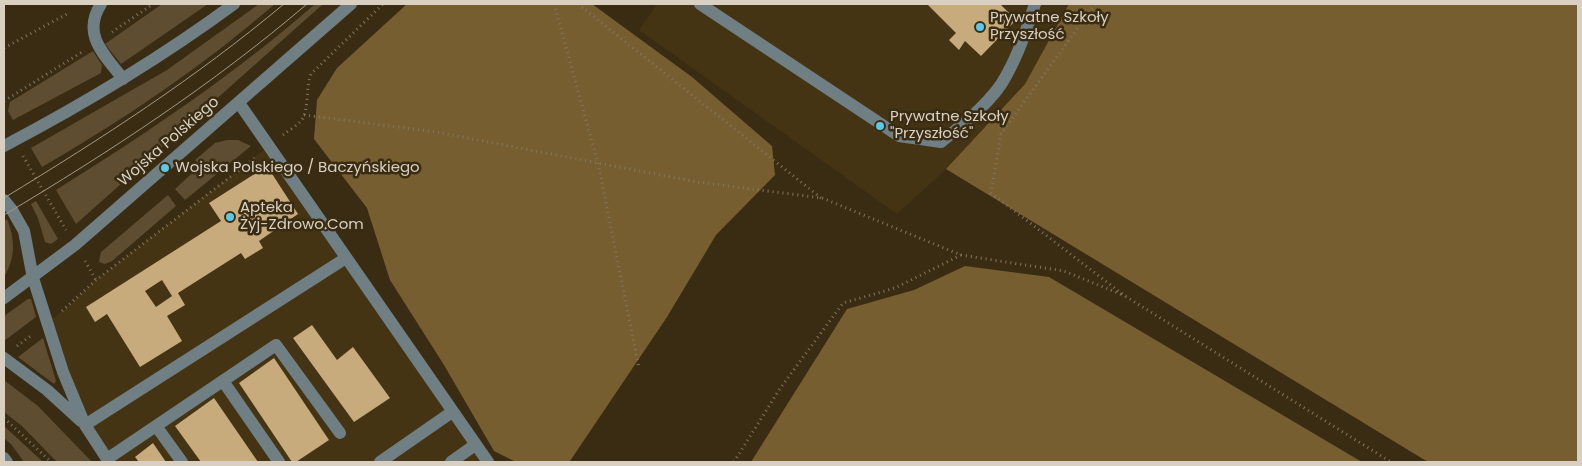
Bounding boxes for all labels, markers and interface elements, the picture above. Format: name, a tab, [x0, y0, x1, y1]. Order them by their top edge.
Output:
place label: Prywatne Szkoły Przyszłość	[990, 9, 1109, 44]
marker: Prywatne Szkoły Przyszłość	[974, 21, 986, 33]
street label: Wojska Polskiego	[115, 93, 223, 191]
place label: Prywatne Szkoły "Przyszłość"	[890, 108, 1009, 143]
marker: Prywatne Szkoły "Przyszłość"	[874, 120, 886, 132]
place label: Wojska Polskiego / Baczyńskiego	[175, 159, 420, 177]
marker: Wojska Polskiego / Baczyńskiego	[159, 162, 171, 174]
place label: Apteka Żyj-Zdrowo.Com	[240, 199, 364, 234]
marker: Apteka Żyj-Zdrowo.Com	[224, 211, 236, 223]

